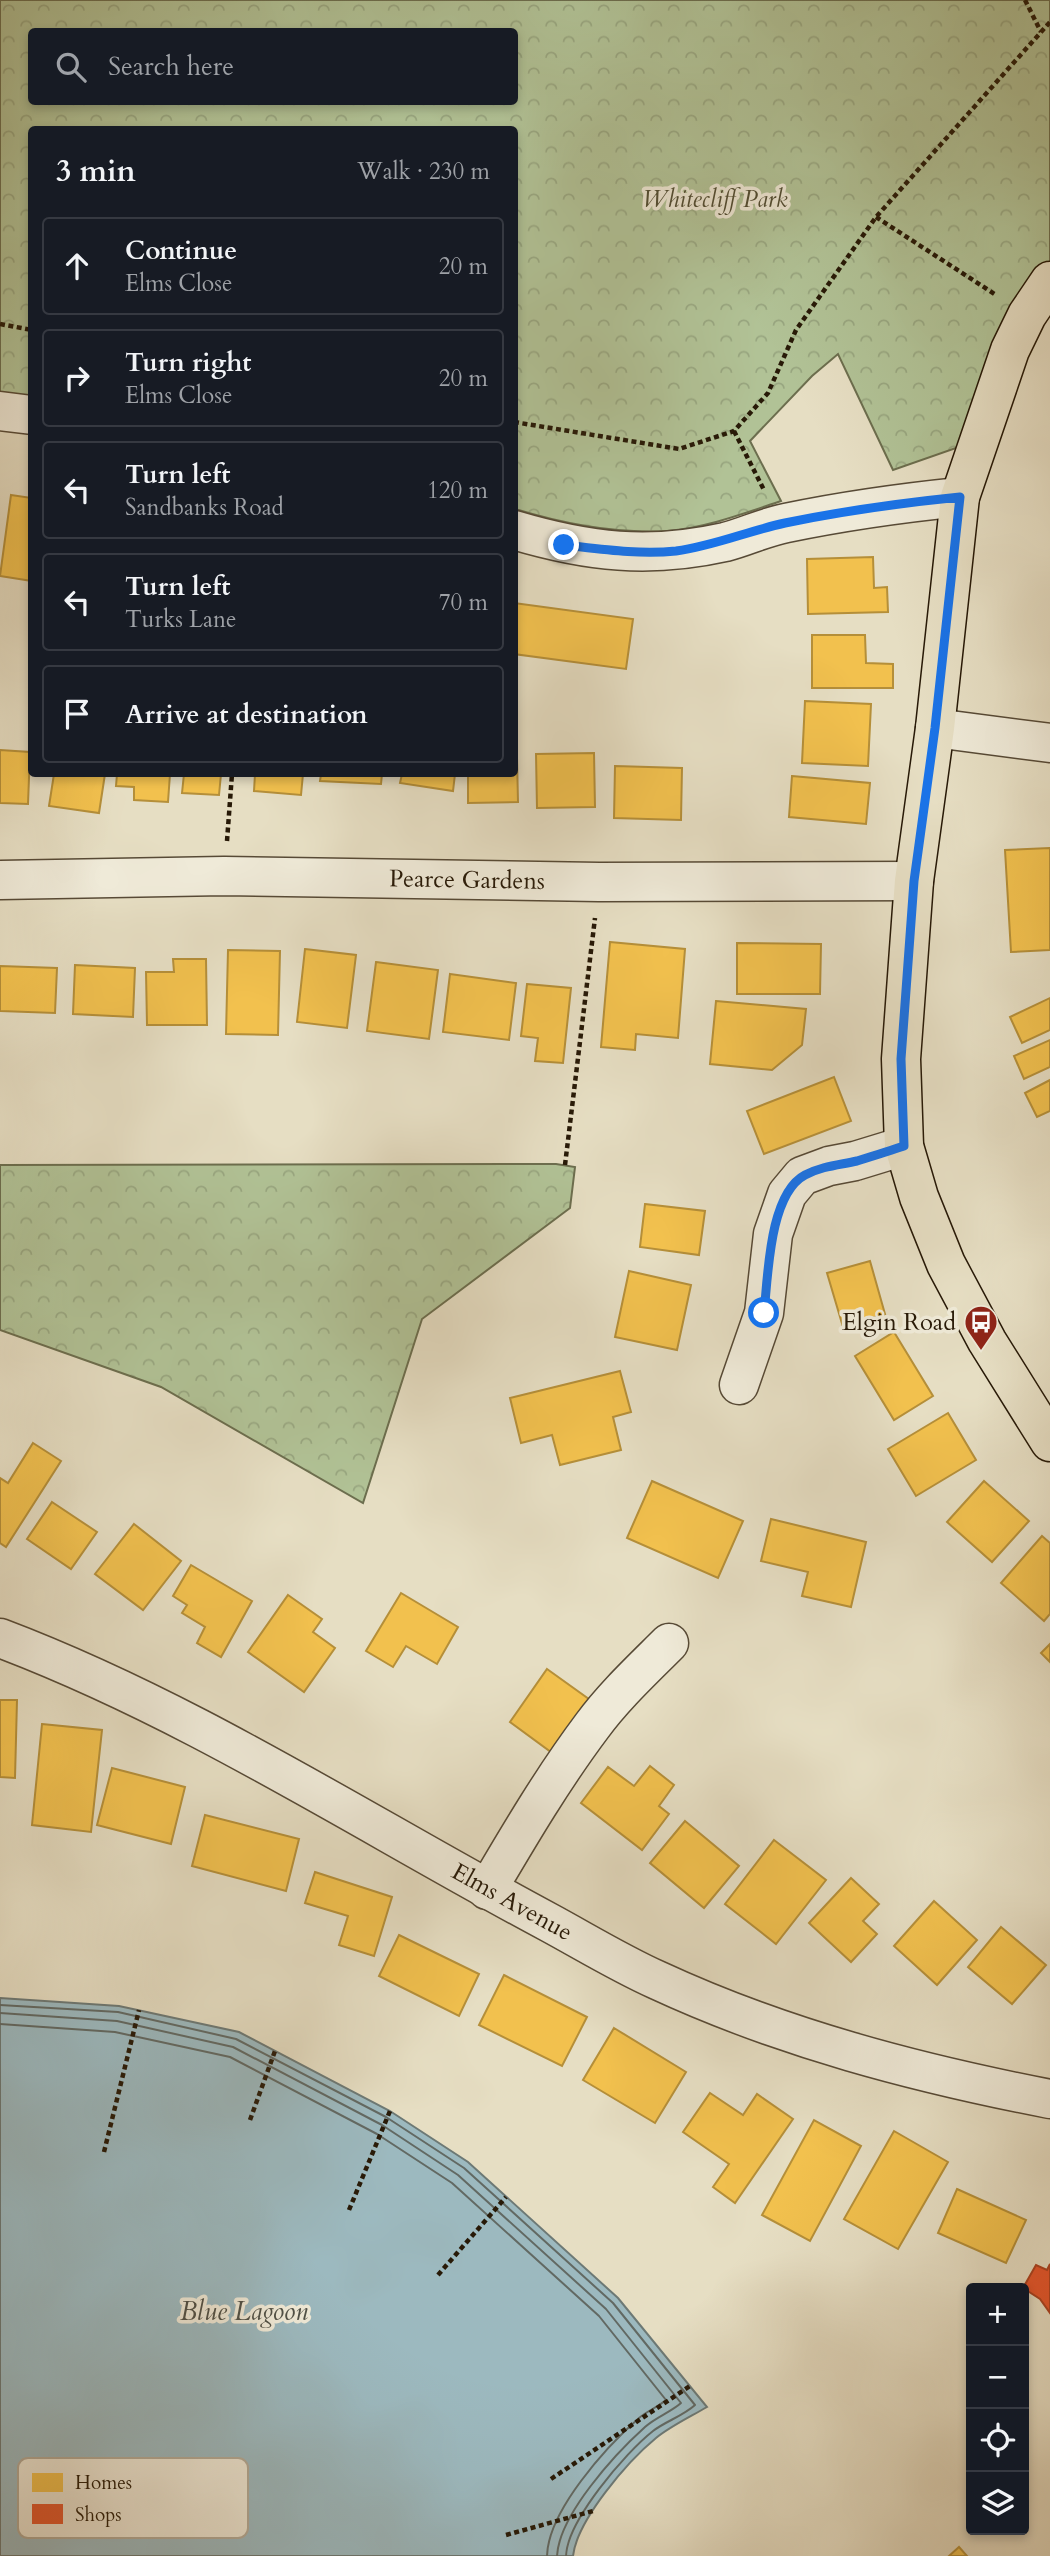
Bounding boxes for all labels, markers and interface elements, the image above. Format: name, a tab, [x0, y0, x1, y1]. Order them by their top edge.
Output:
search box	[28, 28, 518, 105]
icon: search	[52, 48, 90, 86]
text: Search here	[108, 49, 234, 84]
text: 3 min	[56, 151, 136, 192]
text: Walk · 230 m	[357, 156, 490, 187]
park label: Whitecliff Park	[642, 183, 788, 216]
text: Continue	[125, 233, 237, 268]
icon: ahead	[58, 247, 96, 285]
text: 20 m	[439, 251, 488, 282]
text: Elms Close	[125, 268, 232, 299]
text: Turn right	[125, 345, 252, 380]
icon: right	[58, 359, 96, 397]
text: 20 m	[439, 363, 488, 394]
text: Elms Close	[125, 380, 232, 411]
text: Turn left	[125, 457, 230, 492]
icon: left	[58, 471, 96, 509]
text: 120 m	[427, 475, 488, 506]
text: Sandbanks Road	[125, 492, 284, 523]
route end	[548, 529, 579, 560]
text: Turn left	[125, 569, 230, 604]
icon: left	[58, 583, 96, 621]
text: 70 m	[439, 587, 488, 618]
text: Turks Lane	[125, 604, 236, 635]
icon: arrive	[58, 695, 96, 733]
text: Arrive at destination	[125, 697, 368, 732]
street label: Pearce Gardens	[389, 862, 545, 898]
route start	[748, 1297, 779, 1328]
bus stop icon: Elgin Road	[962, 1303, 1000, 1352]
place label: Elgin Road	[842, 1306, 956, 1339]
street label: Elms Avenue	[446, 1855, 578, 1949]
map controls	[966, 2283, 1029, 2535]
button: +	[966, 2283, 1029, 2346]
water label: Blue Lagoon	[180, 2294, 308, 2329]
button: −	[966, 2346, 1029, 2409]
button: locate	[966, 2409, 1029, 2472]
legend	[18, 2458, 248, 2538]
text: Homes	[75, 2470, 132, 2496]
button: layers	[966, 2472, 1029, 2535]
text: Shops	[75, 2502, 122, 2528]

